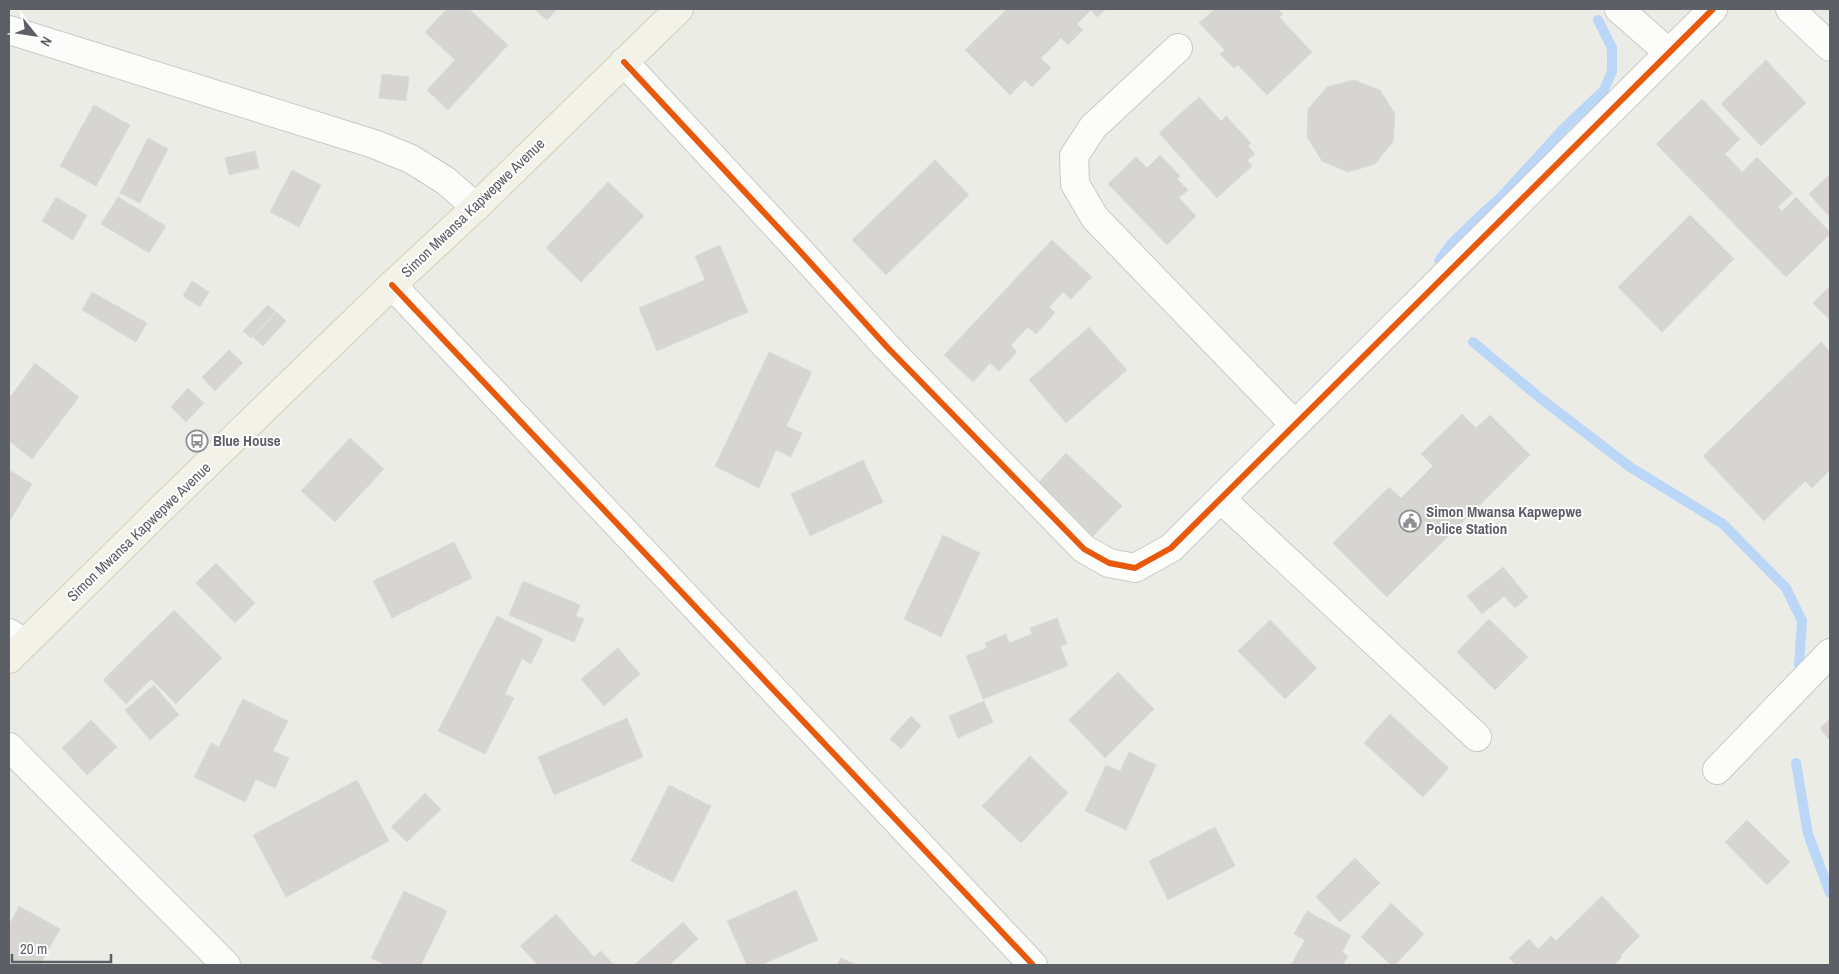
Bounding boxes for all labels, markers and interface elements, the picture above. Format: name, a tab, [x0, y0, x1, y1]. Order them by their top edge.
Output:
north arrow	[10, 10, 60, 60]
text: N	[36, 33, 56, 50]
street label: Simon Mwansa Kapwepwe Avenue	[396, 133, 549, 282]
bus stop icon: Blue House	[185, 429, 209, 453]
place label: Blue House	[213, 430, 281, 451]
street label: Simon Mwansa Kapwepwe Avenue	[62, 457, 215, 606]
place label: Simon Mwansa Kapwepwe Police Station	[1426, 501, 1582, 539]
public building icon: Simon Mwansa Kapwepwe Police Station	[1398, 509, 1422, 533]
scale bar	[12, 932, 111, 964]
text: 20 m	[20, 938, 47, 959]

